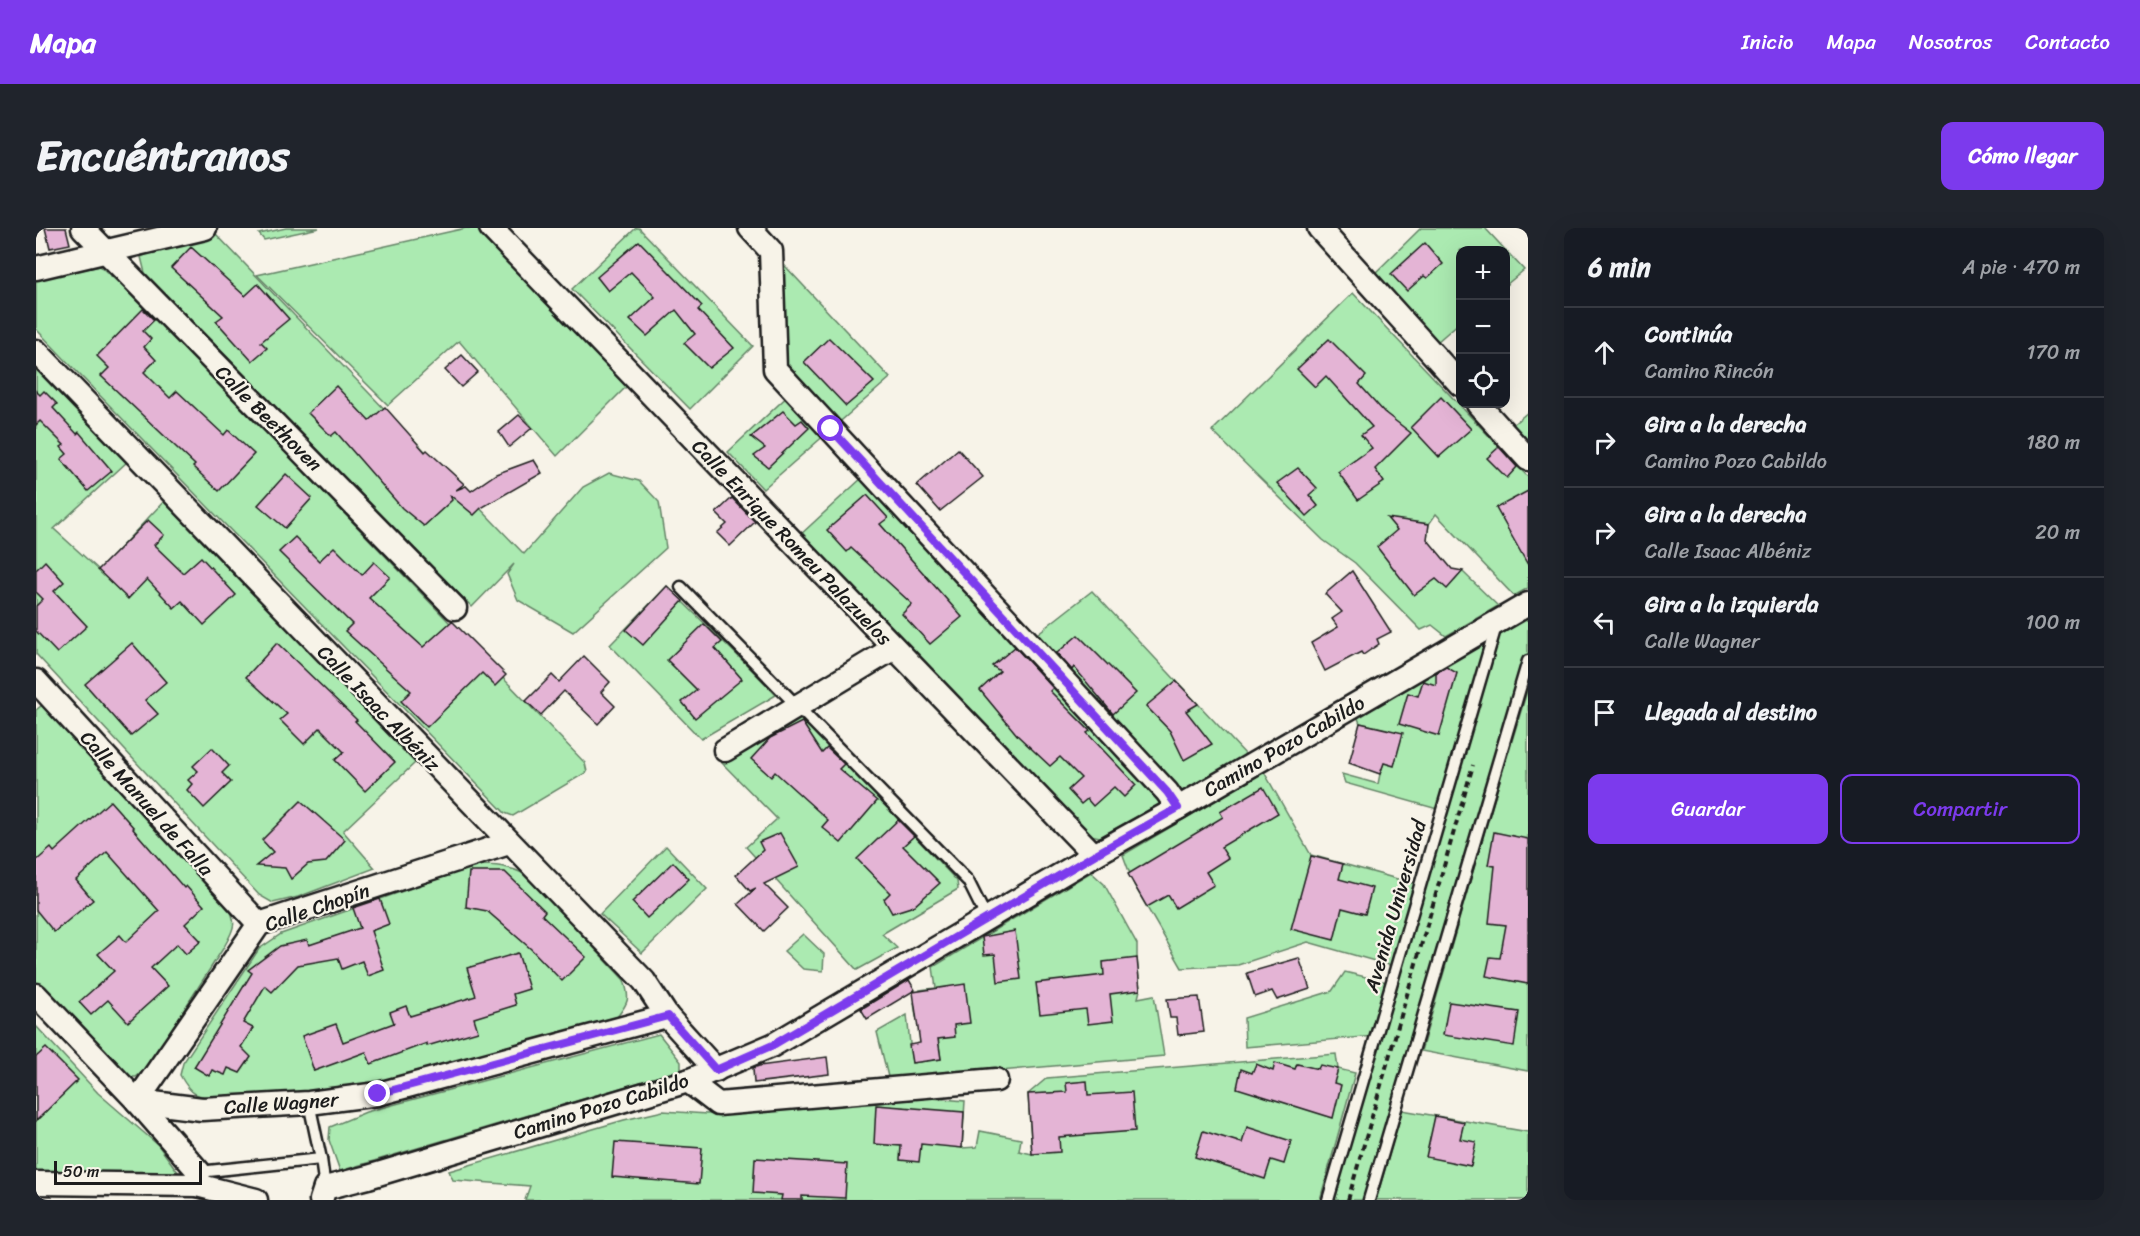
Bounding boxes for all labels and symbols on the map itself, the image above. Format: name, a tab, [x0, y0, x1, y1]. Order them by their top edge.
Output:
street label: Calle Beethoven	[207, 356, 331, 481]
route start	[817, 415, 843, 441]
street label: Calle Enrique Romeu Palazuelos	[683, 431, 901, 655]
street label: Calle Isaac Albéniz	[308, 636, 449, 781]
street label: Camino Pozo Cabildo	[1197, 686, 1372, 807]
street label: Calle Manuel de Falla	[71, 722, 223, 885]
street label: Avenida Universidad	[1354, 814, 1437, 997]
street label: Calle Chopín	[260, 873, 375, 942]
street label: Camino Pozo Cabildo	[509, 1063, 693, 1150]
route end	[364, 1080, 390, 1106]
street label: Calle Wagner	[223, 1082, 341, 1125]
scale bar	[54, 1158, 202, 1186]

